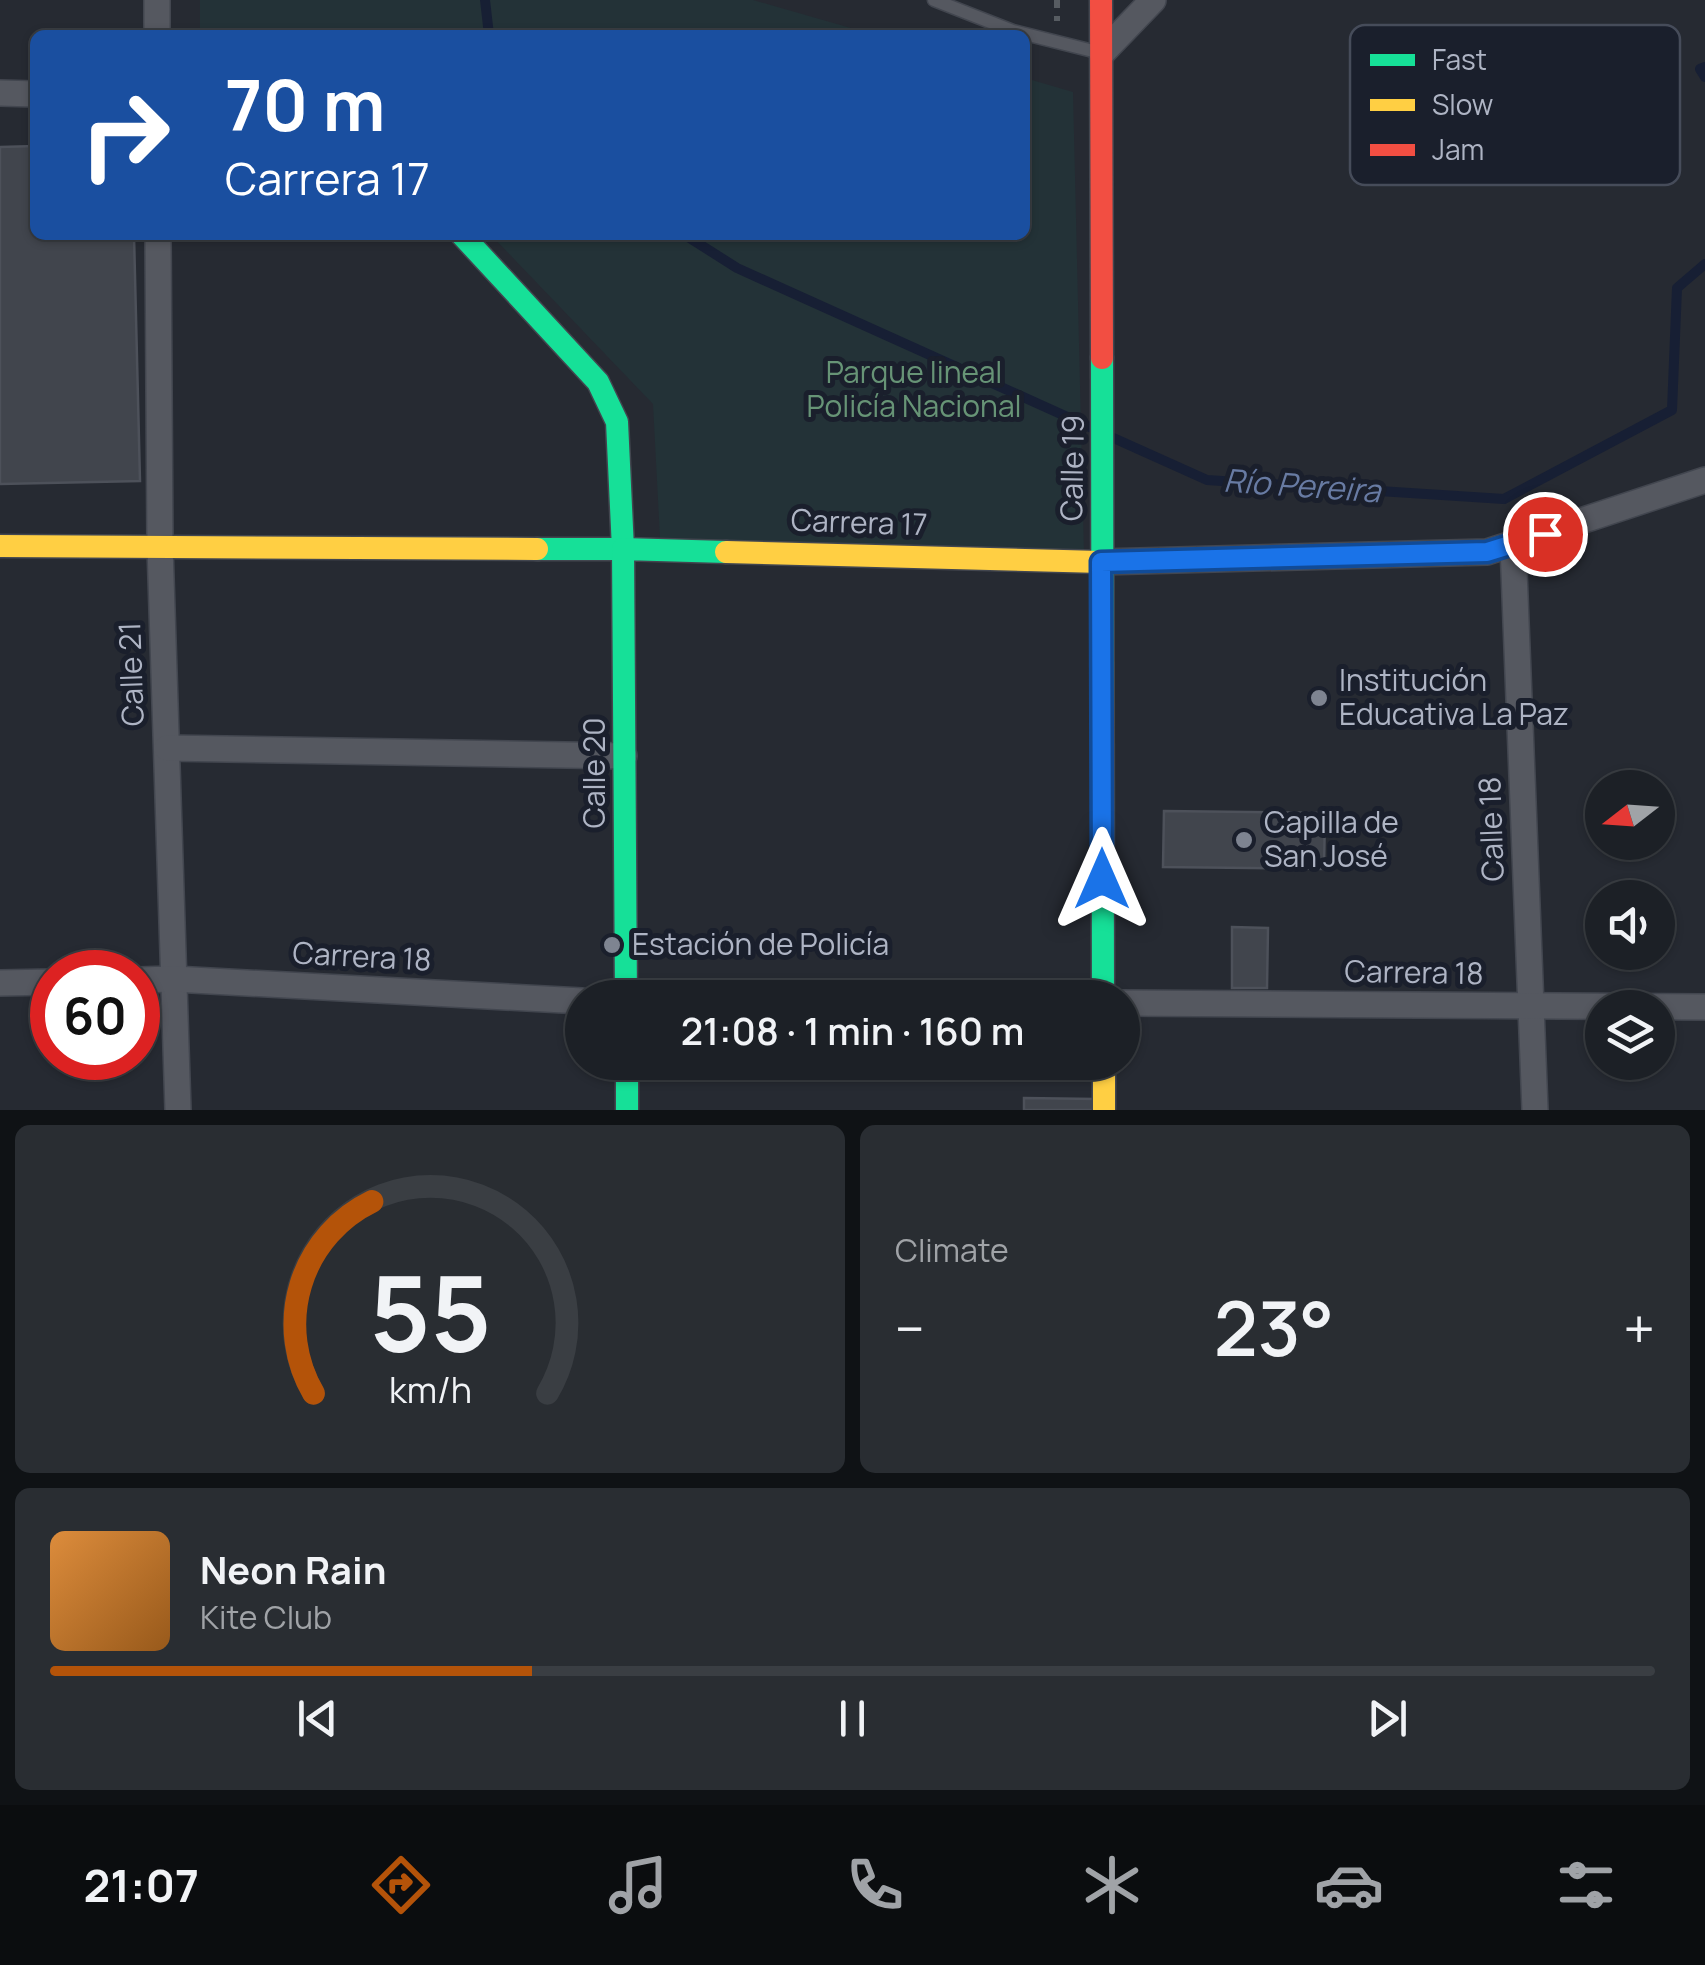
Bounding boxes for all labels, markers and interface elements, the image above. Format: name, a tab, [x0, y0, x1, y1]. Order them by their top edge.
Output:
legend	[1350, 25, 1680, 185]
text: Fast	[1432, 40, 1487, 78]
text: 70 m	[225, 56, 385, 152]
icon: right	[60, 70, 190, 200]
text: Slow	[1432, 85, 1493, 123]
text: Jam	[1432, 130, 1484, 168]
text: Carrera 17	[225, 147, 430, 209]
park label: Parque lineal Policía Nacional	[806, 351, 1022, 426]
street label: Calle 19	[1050, 415, 1093, 521]
water label: Río Pereira	[1222, 458, 1384, 513]
pin	[1503, 492, 1588, 577]
street label: Carrera 17	[790, 499, 928, 544]
icon: arrive	[1518, 507, 1573, 562]
street label: Calle 21	[108, 621, 153, 727]
place label: Institución Educativa La Paz	[1339, 659, 1569, 734]
marker: Institución Educativa La Paz	[1308, 687, 1330, 709]
street label: Calle 20	[573, 717, 614, 829]
north arrow	[1585, 770, 1675, 860]
map controls	[1585, 770, 1675, 1080]
street label: Calle 18	[1468, 776, 1513, 882]
place label: Capilla de San José	[1264, 801, 1399, 876]
position arrow	[1050, 827, 1154, 931]
marker: Capilla de San José	[1233, 829, 1255, 851]
button: sound	[1585, 880, 1675, 970]
place label: Estación de Policía	[632, 923, 889, 964]
street label: Carrera 18	[292, 931, 433, 980]
marker: Estación de Policía	[601, 934, 623, 956]
speed limit sign: 60	[30, 950, 160, 1080]
street label: Carrera 18	[1344, 950, 1484, 993]
button: layers	[1585, 990, 1675, 1080]
text: 21:08 · 1 min · 160 m	[681, 1004, 1024, 1056]
text: Climate	[895, 1228, 1009, 1272]
text: 55	[369, 1240, 491, 1382]
text: 23°	[1214, 1276, 1334, 1379]
text: −	[895, 1290, 925, 1366]
text: +	[1623, 1290, 1655, 1366]
text: km/h	[388, 1365, 472, 1414]
text: Neon Rain	[200, 1543, 386, 1595]
text: Kite Club	[200, 1595, 332, 1639]
icon: previous	[290, 1691, 345, 1746]
icon: pause	[825, 1691, 880, 1746]
icon: next	[1360, 1691, 1415, 1746]
icon: directions	[366, 1850, 436, 1920]
icon: music	[603, 1850, 673, 1920]
icon: phone	[840, 1850, 910, 1920]
icon: climate	[1077, 1850, 1147, 1920]
icon: car	[1314, 1850, 1384, 1920]
icon: filters	[1551, 1850, 1621, 1920]
text: 21:07	[84, 1854, 199, 1916]

